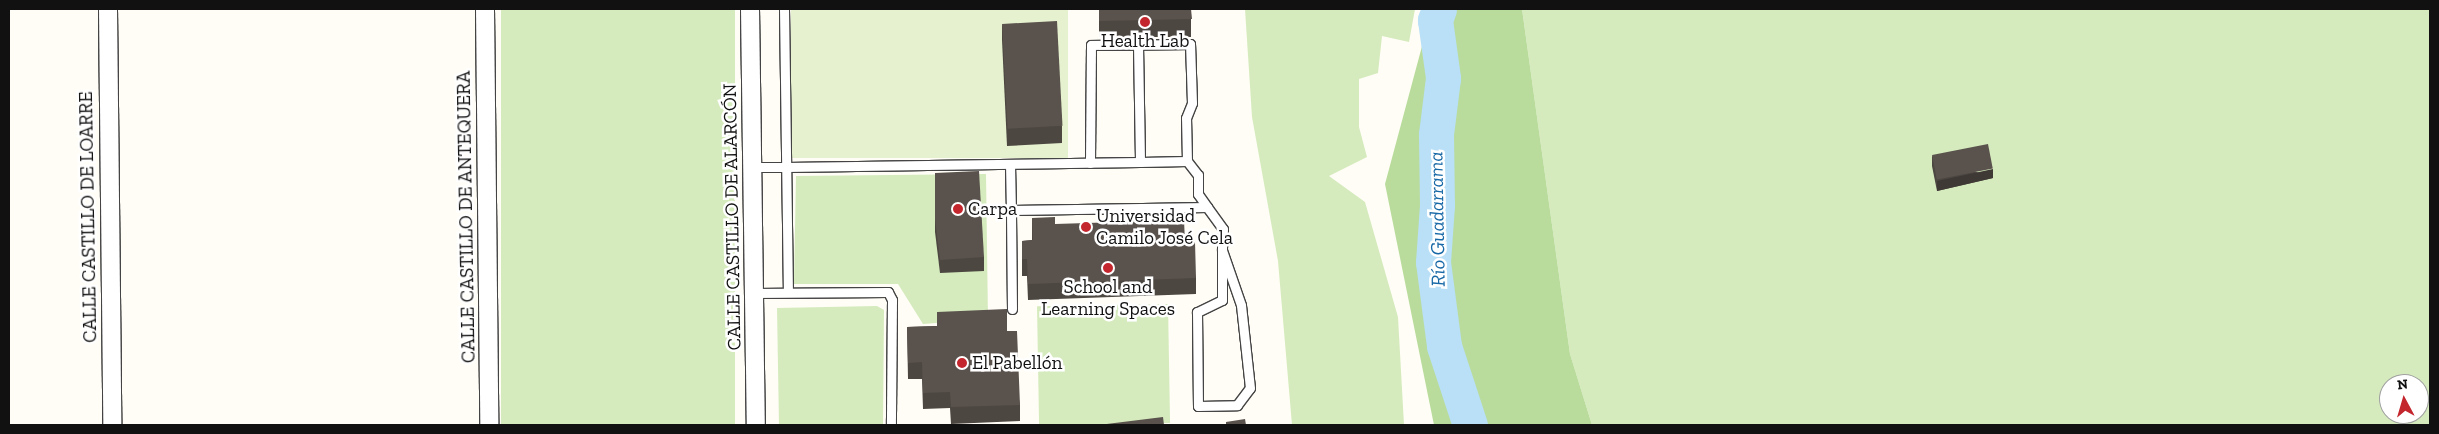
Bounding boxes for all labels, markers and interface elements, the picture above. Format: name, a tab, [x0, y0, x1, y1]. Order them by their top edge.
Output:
marker: Health Lab	[1139, 16, 1151, 28]
place label: Health Lab	[1101, 30, 1189, 52]
street label: CALLE CASTILLO DE ANTEQUERA	[452, 70, 480, 364]
street label: CALLE CASTILLO DE ALARCÓN	[718, 83, 746, 351]
street label: CALLE CASTILLO DE LOARRE	[74, 91, 102, 343]
water label: Río Guadarrama	[1424, 151, 1450, 287]
place label: Carpa	[968, 198, 1017, 220]
marker: Carpa	[952, 203, 964, 215]
place label: Universidad Camilo José Cela	[1096, 205, 1233, 249]
marker: Universidad Camilo José Cela	[1080, 221, 1092, 233]
marker: School and Learning Spaces	[1102, 262, 1114, 274]
place label: School and Learning Spaces	[1041, 276, 1175, 320]
place label: El Pabellón	[972, 352, 1062, 374]
marker: El Pabellón	[956, 357, 968, 369]
north arrow	[2379, 374, 2429, 424]
text: N	[2396, 376, 2409, 394]

